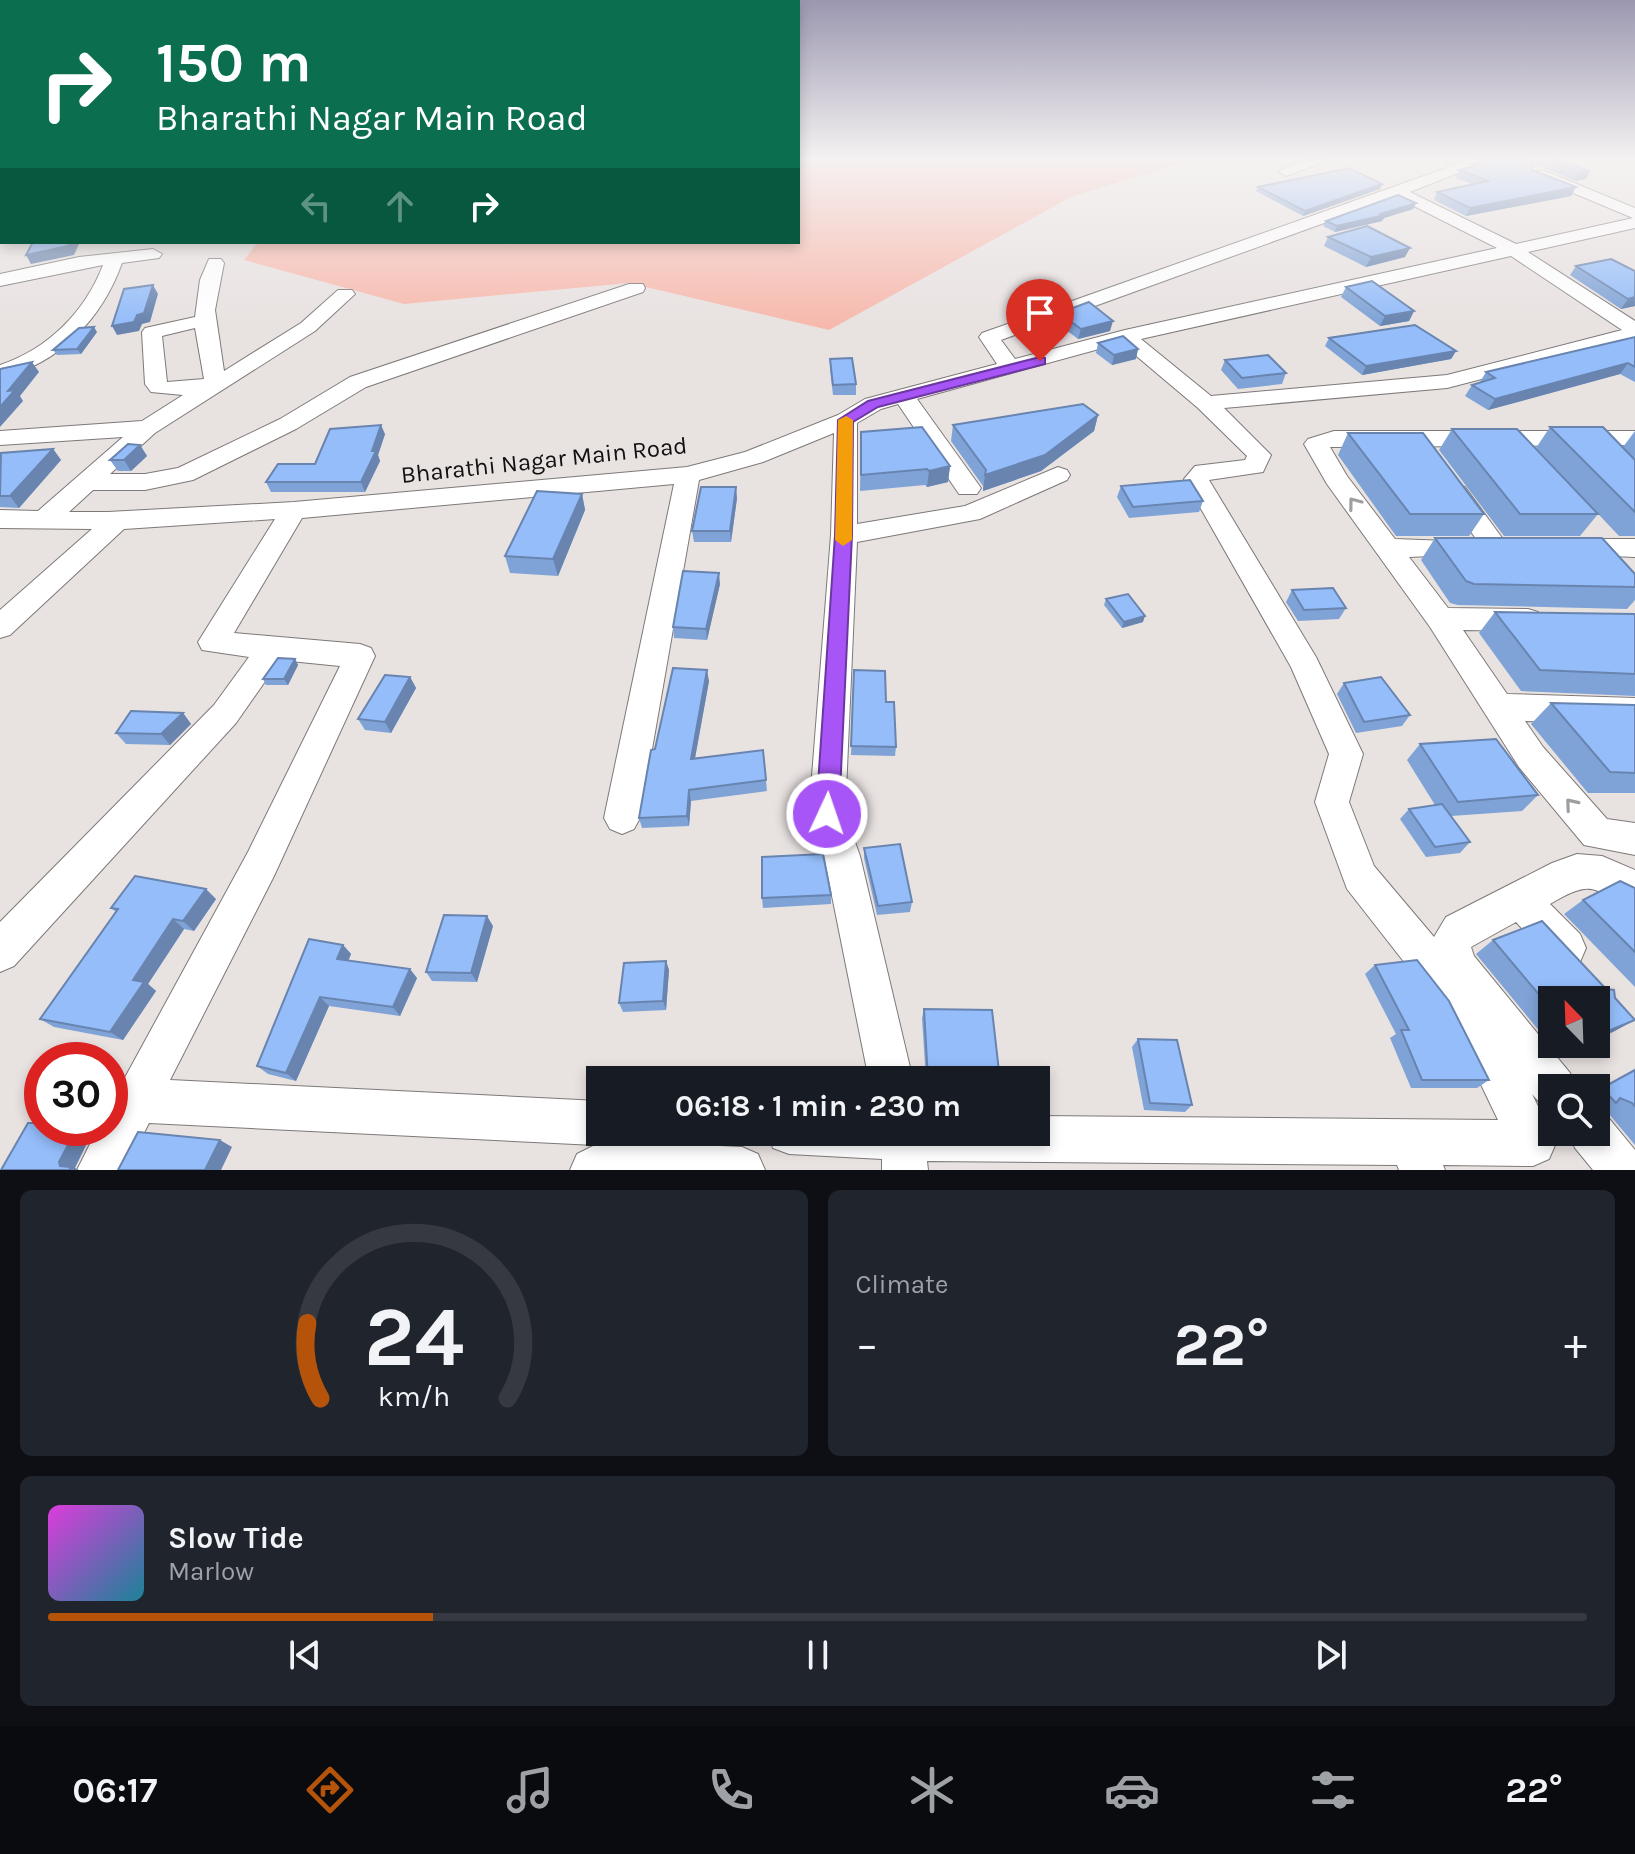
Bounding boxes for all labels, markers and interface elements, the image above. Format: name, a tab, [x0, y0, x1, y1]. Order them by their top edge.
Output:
text: 150 m	[156, 30, 311, 95]
icon: right	[24, 32, 128, 136]
text: Bharathi Nagar Main Road	[156, 97, 588, 139]
icon: left	[294, 184, 338, 228]
icon: ahead	[378, 184, 422, 228]
icon: right	[462, 184, 506, 228]
pin	[1006, 279, 1074, 361]
icon: arrive	[1018, 291, 1062, 335]
street label: Bharathi Nagar Main Road	[399, 431, 689, 489]
one-way arrow	[1349, 497, 1363, 511]
position arrow	[785, 772, 869, 856]
one-way arrow	[1566, 799, 1581, 813]
north arrow	[1538, 986, 1610, 1058]
map controls	[1538, 986, 1610, 1146]
speed limit sign: 30	[24, 1042, 128, 1146]
button: search	[1538, 1074, 1610, 1146]
text: 06:18 · 1 min · 230 m	[675, 1088, 961, 1124]
text: Climate	[856, 1269, 948, 1300]
text: 24	[364, 1289, 464, 1386]
text: 22°	[1173, 1310, 1269, 1380]
text: −	[856, 1319, 879, 1370]
text: +	[1564, 1319, 1587, 1370]
text: km/h	[378, 1380, 450, 1413]
text: Slow Tide	[168, 1520, 304, 1556]
text: Marlow	[168, 1556, 254, 1587]
icon: previous	[283, 1633, 327, 1677]
icon: pause	[796, 1633, 840, 1677]
icon: next	[1309, 1633, 1353, 1677]
icon: directions	[302, 1762, 358, 1818]
icon: music	[502, 1762, 558, 1818]
icon: phone	[703, 1762, 759, 1818]
icon: climate	[904, 1762, 960, 1818]
icon: car	[1104, 1762, 1160, 1818]
icon: filters	[1305, 1762, 1361, 1818]
text: 06:17	[72, 1769, 157, 1811]
text: 22°	[1505, 1769, 1563, 1811]

